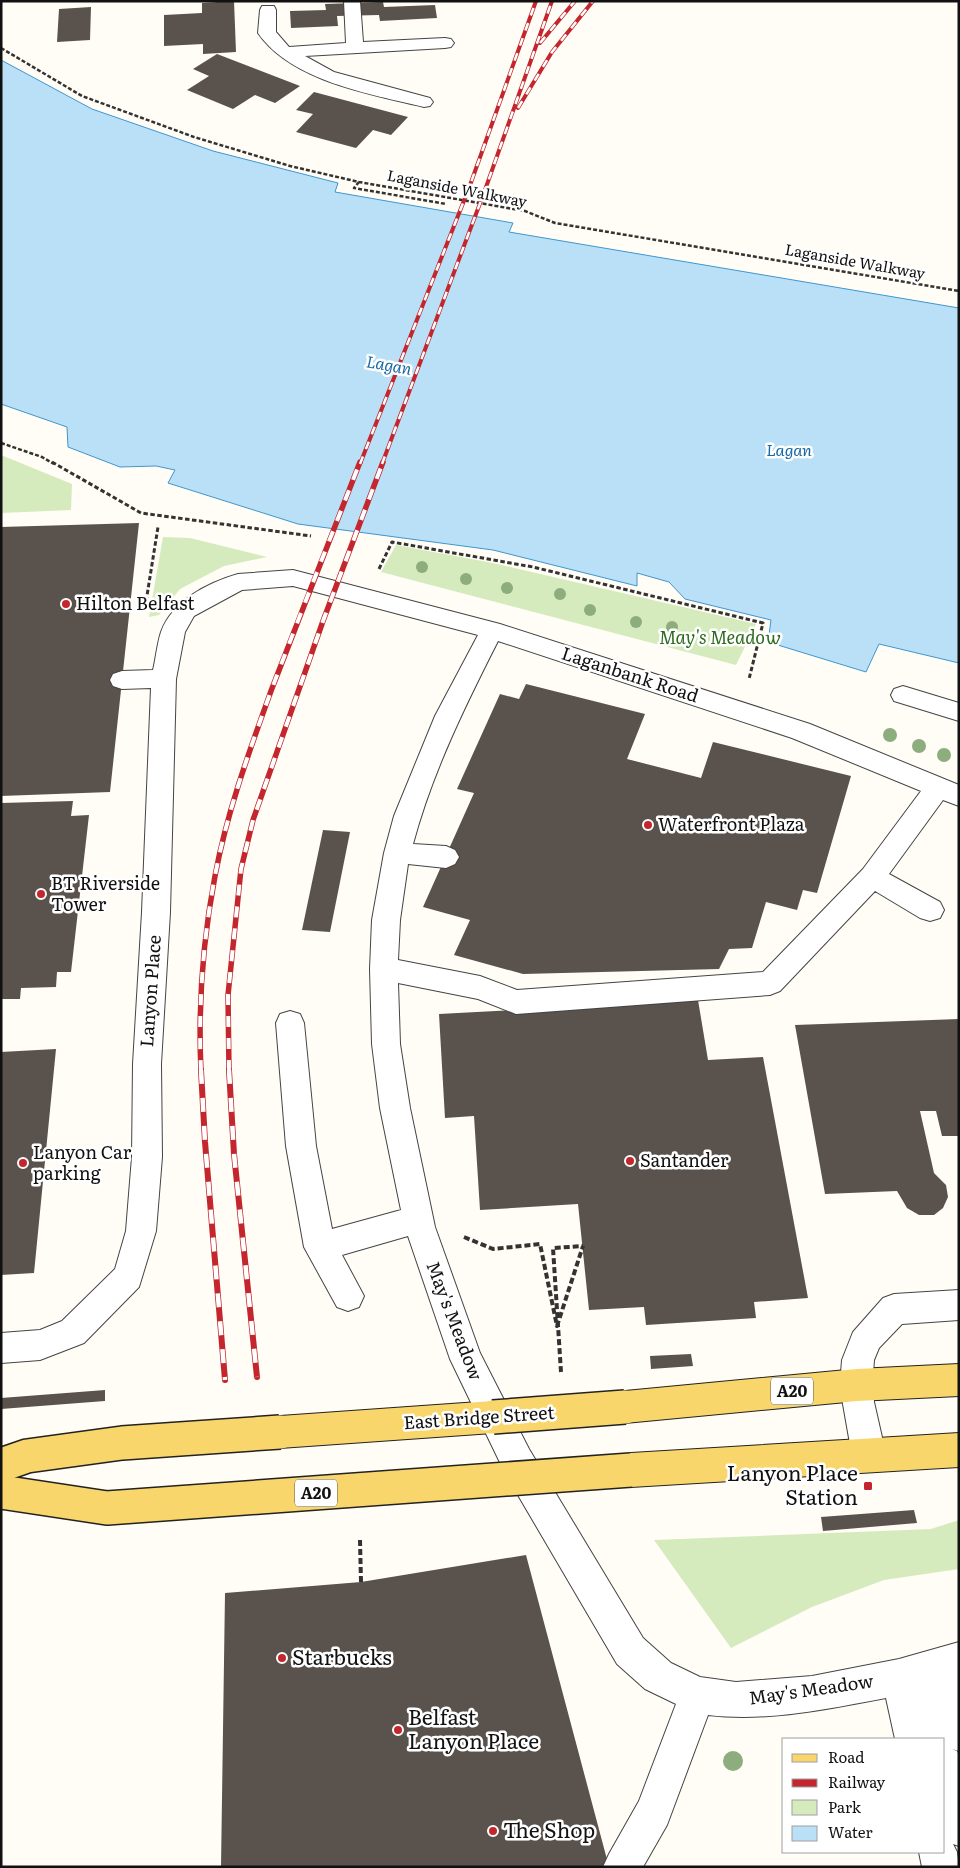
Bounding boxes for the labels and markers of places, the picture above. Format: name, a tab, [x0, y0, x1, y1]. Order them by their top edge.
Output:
place label: Hilton Belfast	[76, 589, 195, 616]
marker: Hilton Belfast	[60, 598, 72, 610]
place label: Waterfront Plaza	[658, 810, 805, 837]
marker: Waterfront Plaza	[642, 819, 654, 831]
place label: BT Riverside Tower	[51, 869, 160, 917]
marker: BT Riverside Tower	[35, 888, 47, 900]
place label: Lanyon Car parking	[33, 1138, 132, 1186]
place label: Santander	[640, 1146, 729, 1173]
marker: Santander	[624, 1155, 636, 1167]
marker: Lanyon Car parking	[17, 1157, 29, 1169]
place label: Lanyon Place Station	[727, 1456, 858, 1511]
marker: Lanyon Place Station	[862, 1480, 874, 1492]
place label: Starbucks	[292, 1640, 392, 1671]
marker: Starbucks	[276, 1652, 288, 1664]
place label: Belfast Lanyon Place	[408, 1700, 539, 1755]
marker: Belfast Lanyon Place	[392, 1724, 404, 1736]
place label: The Shop	[503, 1813, 595, 1844]
marker: The Shop	[487, 1825, 499, 1837]

